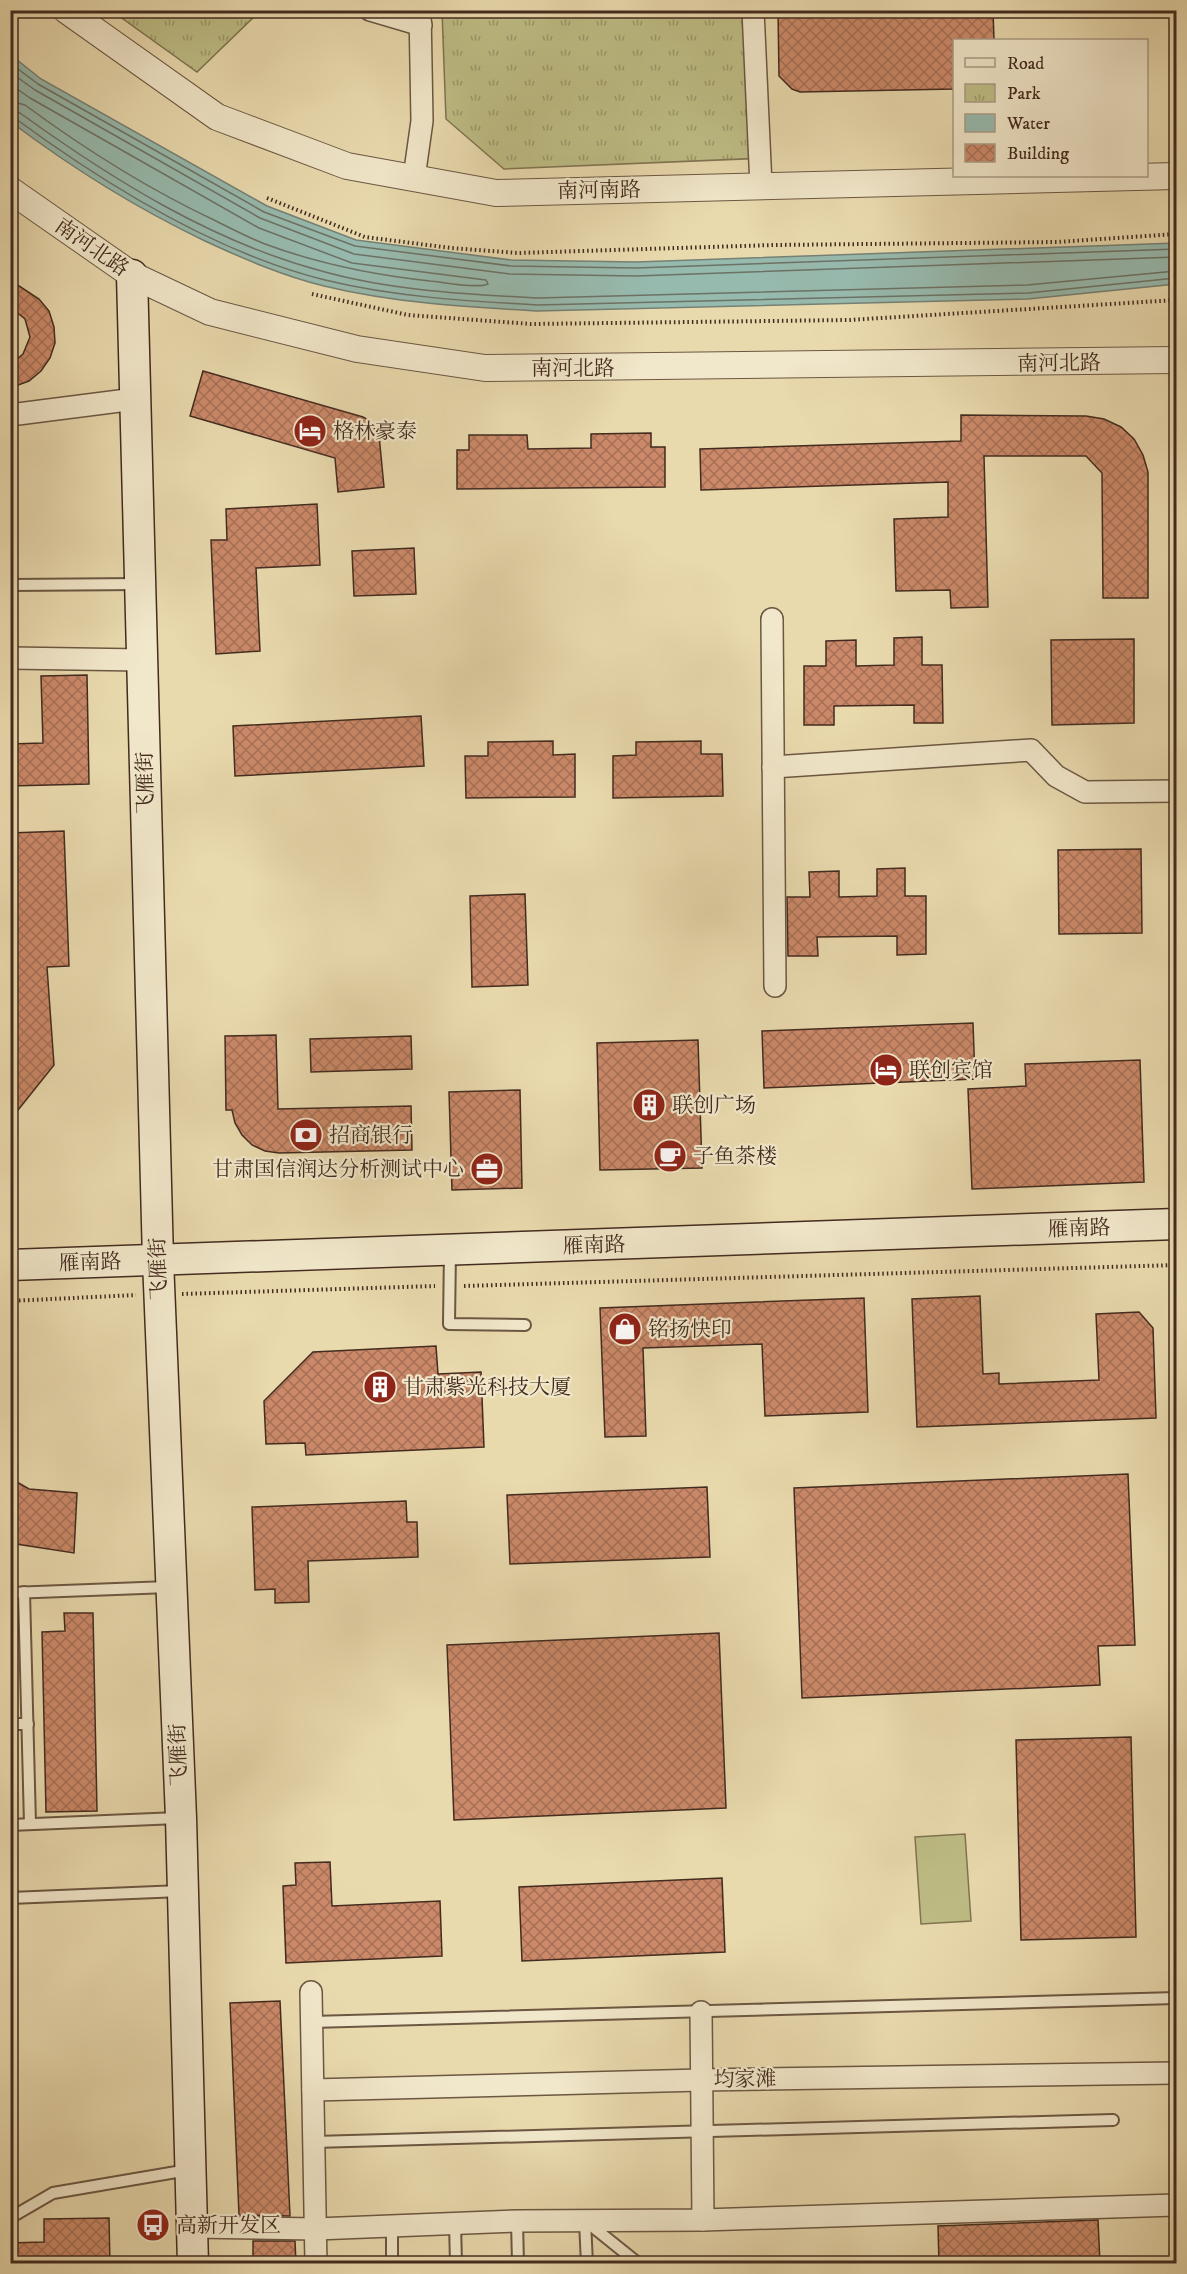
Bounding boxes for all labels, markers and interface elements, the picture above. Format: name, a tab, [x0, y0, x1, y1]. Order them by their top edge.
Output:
legend	[953, 39, 1148, 177]
text: Road	[1007, 53, 1044, 75]
text: Park	[1007, 83, 1041, 105]
text: Water	[1006, 113, 1050, 135]
text: Building	[1007, 143, 1069, 165]
street label: 南河南路	[557, 177, 641, 205]
street label: 南河北路	[50, 213, 133, 283]
street label: 南河北路	[1017, 350, 1101, 378]
street label: 南河北路	[531, 356, 615, 382]
hotel icon: 格林豪泰	[292, 413, 328, 449]
place label: 格林豪泰	[333, 419, 417, 445]
street label: 飞雁街	[132, 751, 160, 815]
hotel icon: 联创宾馆	[868, 1052, 904, 1088]
place label: 联创宾馆	[909, 1058, 993, 1084]
building icon: 联创广场	[631, 1087, 667, 1123]
place label: 联创广场	[672, 1093, 756, 1119]
bank icon: 招商银行	[288, 1117, 324, 1153]
place label: 招商银行	[329, 1123, 413, 1149]
cafe icon: 子鱼茶楼	[652, 1138, 688, 1174]
place label: 子鱼茶楼	[693, 1144, 777, 1170]
office icon: 甘肃国信润达分析测试中心	[469, 1151, 505, 1187]
place label: 甘肃国信润达分析测试中心	[212, 1157, 464, 1183]
street label: 雁南路	[1047, 1215, 1111, 1243]
street label: 雁南路	[562, 1232, 626, 1260]
street label: 飞雁街	[145, 1237, 173, 1301]
street label: 雁南路	[58, 1249, 122, 1277]
shop icon: 铭扬快印	[607, 1311, 643, 1347]
place label: 铭扬快印	[648, 1317, 732, 1343]
building icon: 甘肃紫光科技大厦	[362, 1369, 398, 1405]
place label: 甘肃紫光科技大厦	[403, 1375, 571, 1401]
street label: 飞雁街	[165, 1723, 193, 1787]
street label: 均家滩	[713, 2066, 777, 2094]
bus stop icon: 高新开发区	[135, 2207, 171, 2243]
place label: 高新开发区	[176, 2213, 281, 2239]

